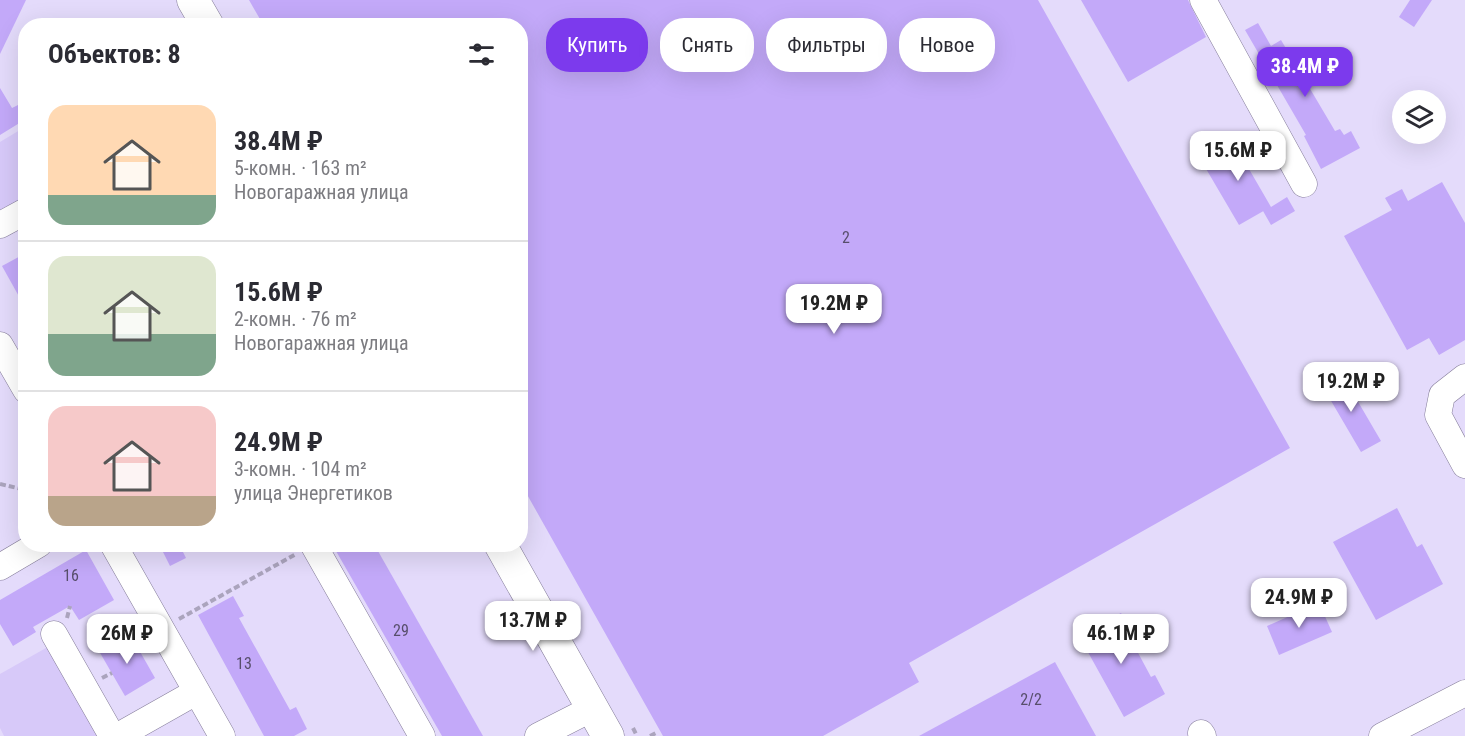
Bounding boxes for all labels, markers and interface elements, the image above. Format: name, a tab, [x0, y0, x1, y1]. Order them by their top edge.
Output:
chip: Купить	[546, 18, 648, 72]
chip: Снять	[660, 18, 754, 72]
chip: Фильтры	[766, 18, 887, 72]
chip: Новое	[899, 18, 995, 72]
icon: filters	[465, 38, 498, 71]
text: Объектов: 8	[48, 39, 181, 69]
pin: 38.4M ₽	[1250, 47, 1360, 98]
text: 38.4M ₽	[1271, 54, 1339, 78]
map controls	[1392, 90, 1446, 144]
button: layers	[1392, 90, 1446, 144]
text: 38.4M ₽	[234, 126, 323, 156]
icon: home	[96, 129, 168, 201]
pin: 15.6M ₽	[1183, 131, 1293, 182]
text: 15.6M ₽	[1204, 138, 1272, 162]
text: 5-комн. · 163 m²	[234, 156, 367, 180]
text: Новогаражная улица	[234, 180, 409, 204]
house number: 2	[842, 228, 850, 247]
text: 15.6M ₽	[234, 277, 323, 307]
icon: home	[96, 280, 168, 352]
pin: 19.2M ₽	[779, 284, 889, 335]
text: 19.2M ₽	[800, 291, 868, 315]
text: 2-комн. · 76 m²	[234, 307, 357, 331]
text: Новогаражная улица	[234, 331, 409, 355]
pin: 19.2M ₽	[1296, 362, 1406, 413]
text: 19.2M ₽	[1317, 369, 1385, 393]
text: 24.9M ₽	[234, 427, 323, 457]
icon: home	[96, 430, 168, 502]
text: 3-комн. · 104 m²	[234, 457, 367, 481]
text: улица Энергетиков	[234, 481, 393, 505]
house number: 16	[63, 566, 79, 585]
pin: 24.9M ₽	[1244, 578, 1354, 629]
text: 24.9M ₽	[1265, 585, 1333, 609]
pin: 13.7M ₽	[478, 601, 588, 652]
text: 13.7M ₽	[499, 608, 567, 632]
pin: 26M ₽	[85, 614, 169, 665]
pin: 46.1M ₽	[1066, 614, 1176, 665]
text: 26M ₽	[101, 621, 153, 645]
house number: 29	[393, 621, 409, 640]
text: 46.1M ₽	[1087, 621, 1155, 645]
house number: 13	[236, 654, 252, 673]
house number: 2/2	[1020, 690, 1042, 709]

